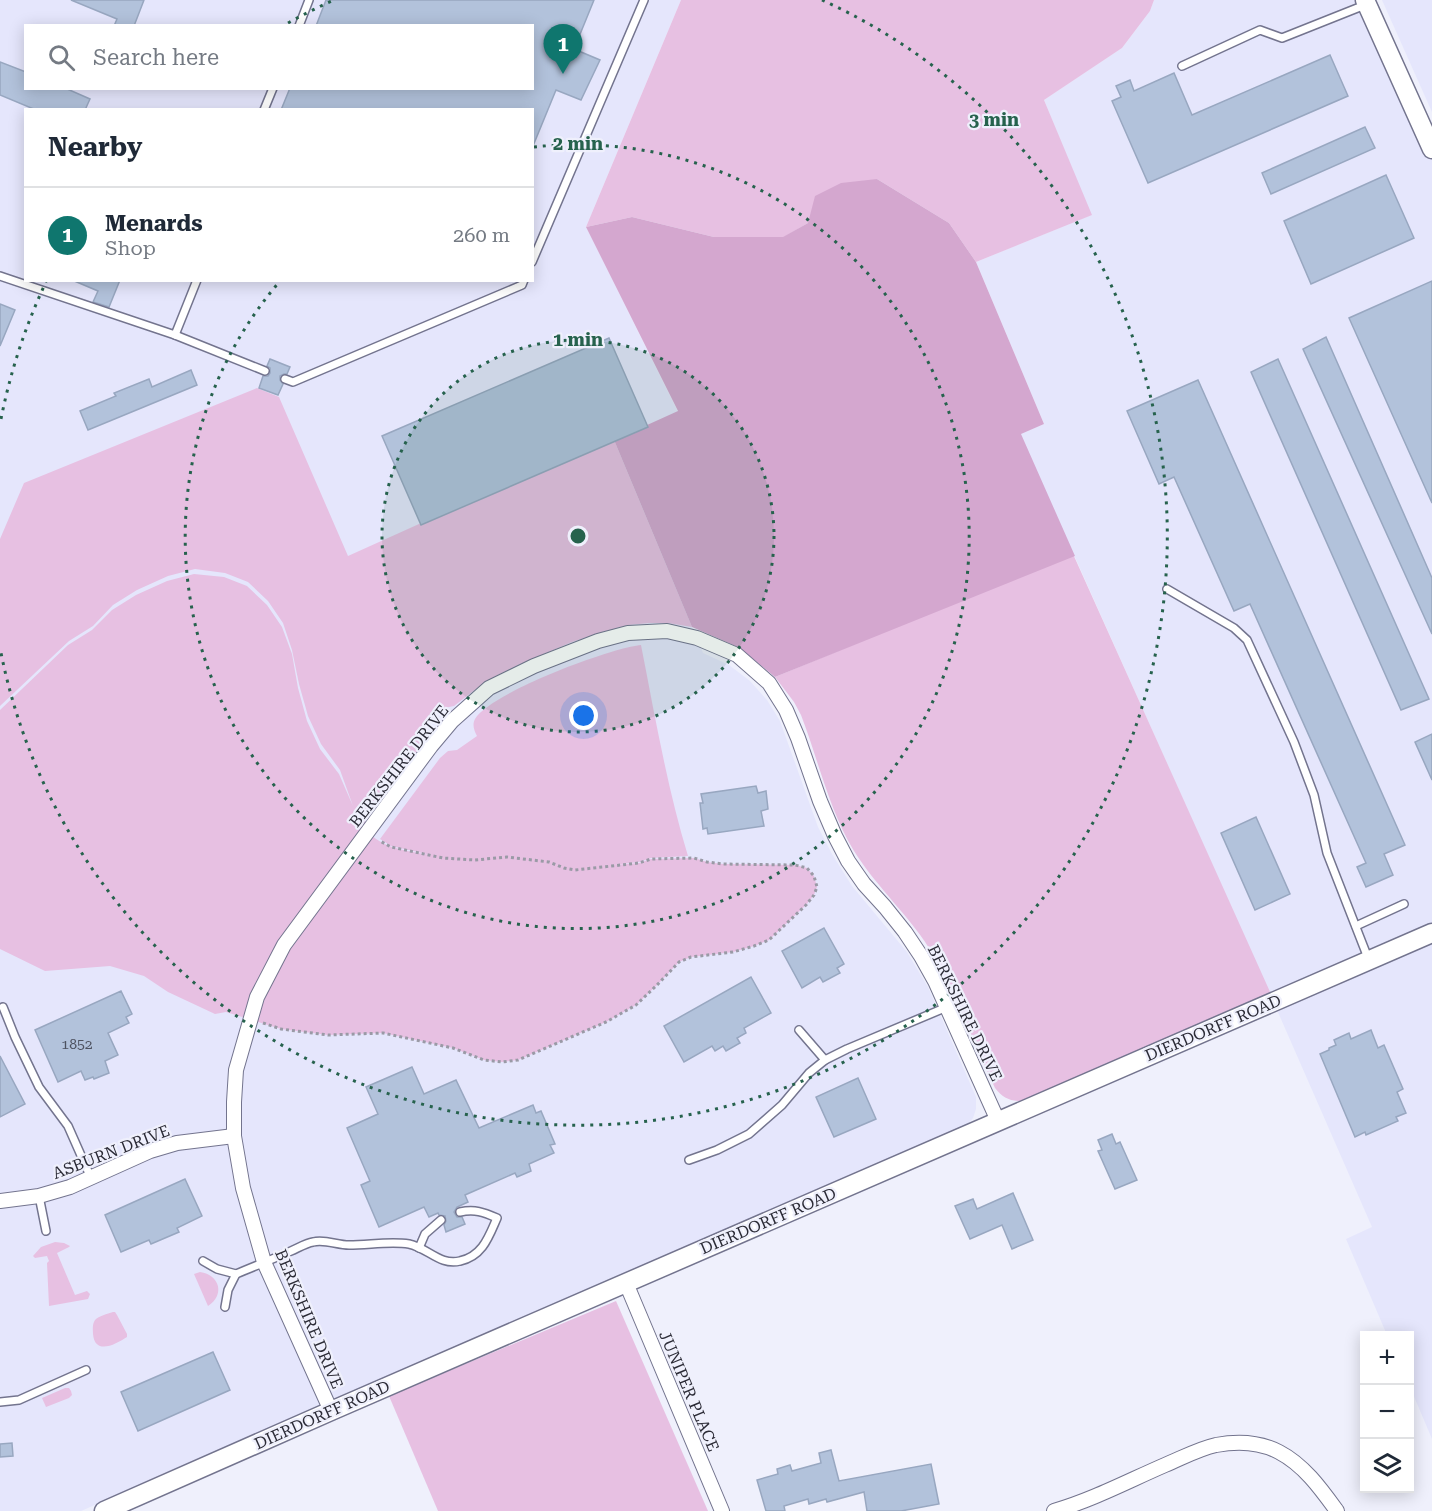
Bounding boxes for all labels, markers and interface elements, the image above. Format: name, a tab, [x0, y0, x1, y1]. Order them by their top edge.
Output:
search box	[24, 24, 534, 90]
pin: 1	[544, 25, 582, 74]
icon: search	[45, 41, 78, 74]
text: Search here	[93, 45, 219, 70]
text: 3 min	[969, 109, 1019, 130]
text: Nearby	[48, 132, 142, 162]
text: 2 min	[553, 133, 603, 154]
text: Menards	[105, 211, 203, 236]
text: 1	[62, 223, 73, 247]
text: 260 m	[453, 223, 510, 247]
text: Shop	[105, 236, 156, 260]
text: 1 min	[553, 329, 603, 350]
centre of rings	[568, 526, 588, 546]
street label: BERKSHIRE DRIVE	[346, 701, 452, 831]
your location	[569, 701, 598, 730]
street label: BERKSHIRE DRIVE	[924, 942, 1006, 1084]
street label: DIERDORFF ROAD	[1142, 991, 1284, 1065]
house number: 1852	[61, 1036, 93, 1052]
street label: ASBURN DRIVE	[50, 1121, 172, 1183]
street label: DIERDORFF ROAD	[697, 1184, 839, 1258]
street label: BERKSHIRE DRIVE	[271, 1246, 347, 1392]
street label: JUNIPER PLACE	[655, 1328, 723, 1454]
map controls	[1360, 1331, 1414, 1493]
button: +	[1360, 1331, 1414, 1385]
street label: DIERDORFF ROAD	[251, 1377, 393, 1453]
button: −	[1360, 1385, 1414, 1439]
button: layers	[1360, 1439, 1414, 1493]

